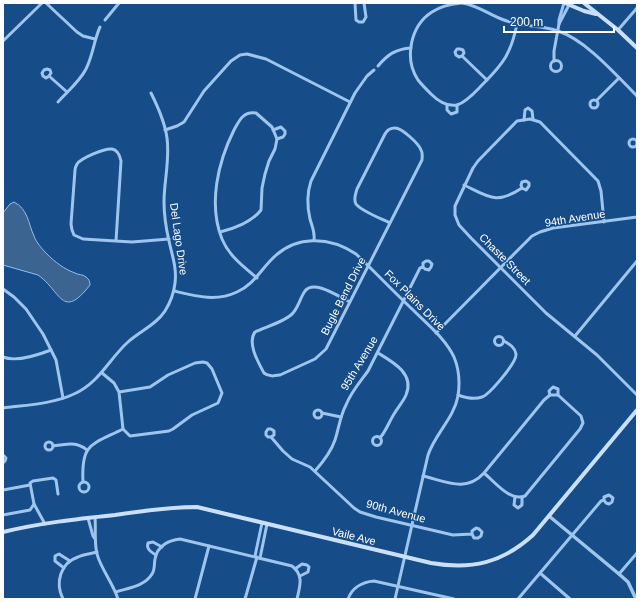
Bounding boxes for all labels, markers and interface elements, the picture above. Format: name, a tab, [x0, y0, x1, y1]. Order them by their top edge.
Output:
scale bar	[504, 8, 614, 34]
text: 200 m	[510, 15, 543, 29]
street label: Del Lago Drive	[168, 202, 190, 276]
street label: 94th Avenue	[544, 207, 606, 229]
street label: Chaste Street	[477, 231, 533, 287]
street label: Bugle Bend Drive	[318, 255, 368, 337]
street label: Fox Plains Drive	[382, 267, 448, 333]
street label: 95th Avenue	[338, 334, 380, 392]
street label: 90th Avenue	[365, 497, 427, 525]
street label: Vaile Ave	[331, 525, 377, 547]

